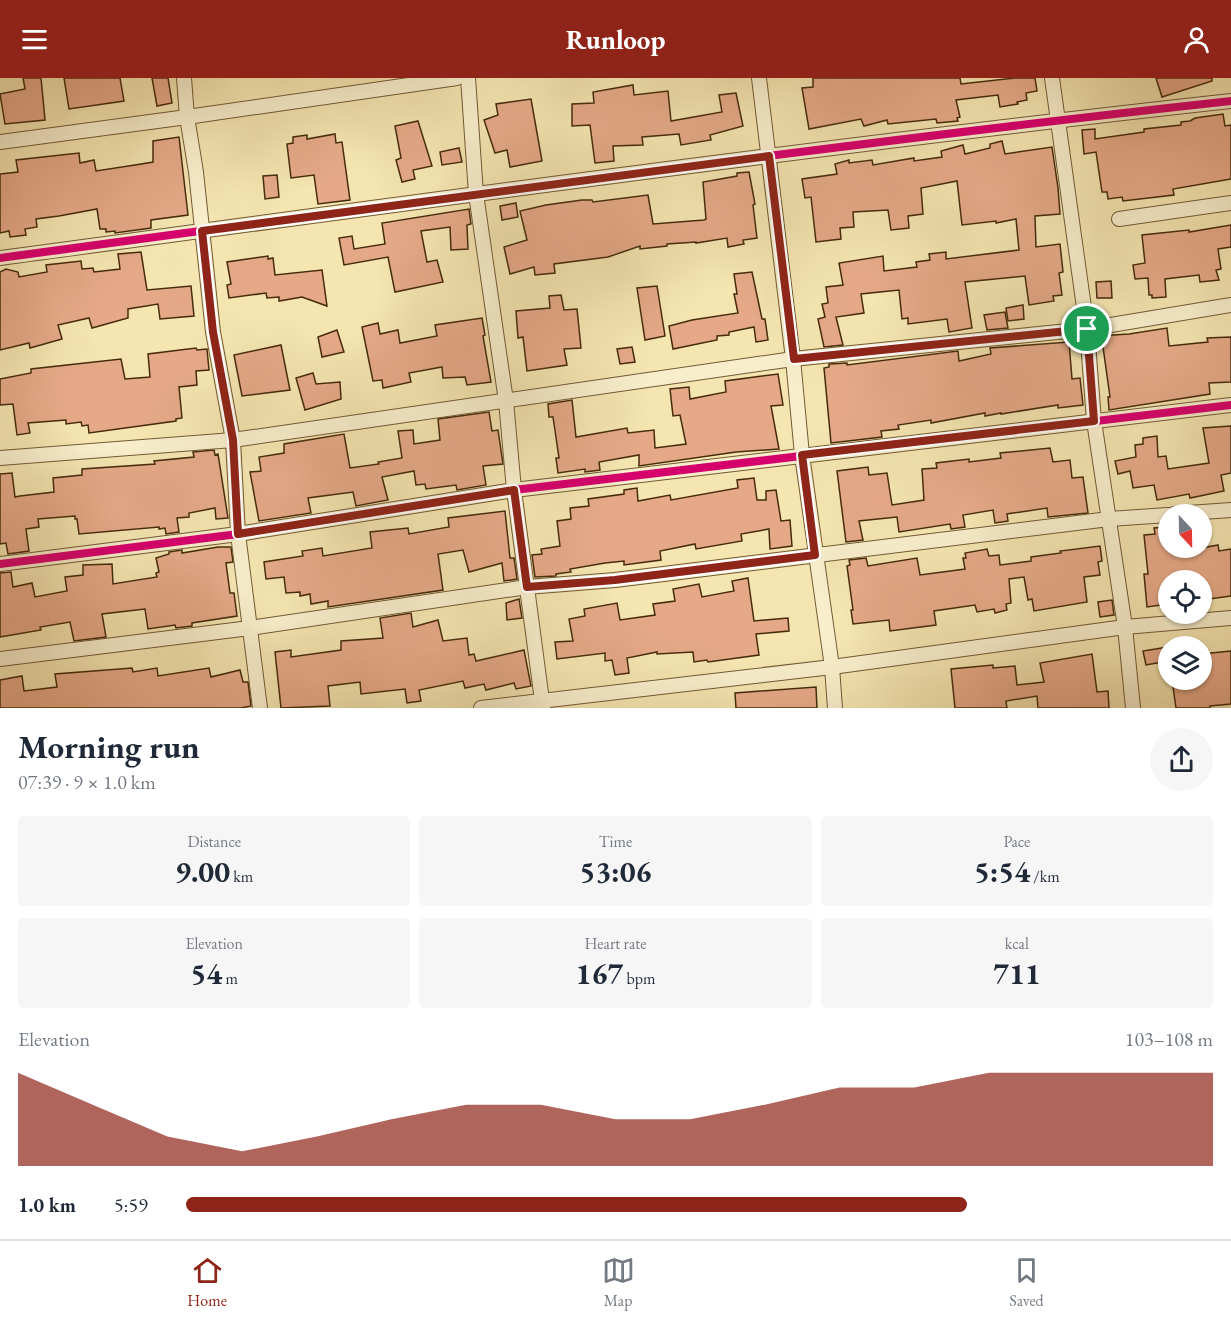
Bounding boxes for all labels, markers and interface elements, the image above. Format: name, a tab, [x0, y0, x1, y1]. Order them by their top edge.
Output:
text: Runloop	[566, 22, 665, 57]
icon: menu	[18, 23, 51, 56]
icon: person	[1180, 23, 1213, 56]
pin	[1061, 303, 1112, 354]
icon: arrive	[1070, 312, 1103, 345]
north arrow	[1158, 504, 1212, 558]
map controls	[1158, 504, 1212, 690]
button: locate	[1158, 570, 1212, 624]
button: layers	[1158, 636, 1212, 690]
text: Morning run	[18, 725, 200, 768]
button: share	[1150, 728, 1213, 791]
text: 07:39 · 9 × 1.0 km	[18, 769, 156, 795]
text: Distance	[187, 831, 241, 852]
text: Time	[599, 831, 632, 852]
text: Pace	[1003, 831, 1030, 852]
text: 9.00	[175, 852, 230, 891]
text: 53:06	[580, 852, 651, 891]
text: 5:54	[974, 852, 1030, 891]
text: km	[230, 866, 253, 887]
text: /km	[1030, 866, 1060, 887]
text: Elevation	[185, 933, 243, 954]
text: Heart rate	[584, 933, 647, 954]
text: kcal	[1005, 933, 1029, 954]
text: 54	[190, 954, 222, 993]
text: 167	[576, 954, 623, 993]
text: 711	[993, 954, 1041, 993]
text: m	[222, 968, 238, 989]
text: bpm	[623, 968, 655, 989]
text: Elevation	[18, 1026, 90, 1052]
text: 103–108 m	[1125, 1026, 1213, 1052]
text: 1.0 km	[18, 1192, 76, 1218]
text: 5:59	[114, 1192, 148, 1218]
tab: Home	[187, 1254, 227, 1311]
tab: Map	[602, 1254, 635, 1311]
tab: Saved	[1009, 1254, 1044, 1311]

